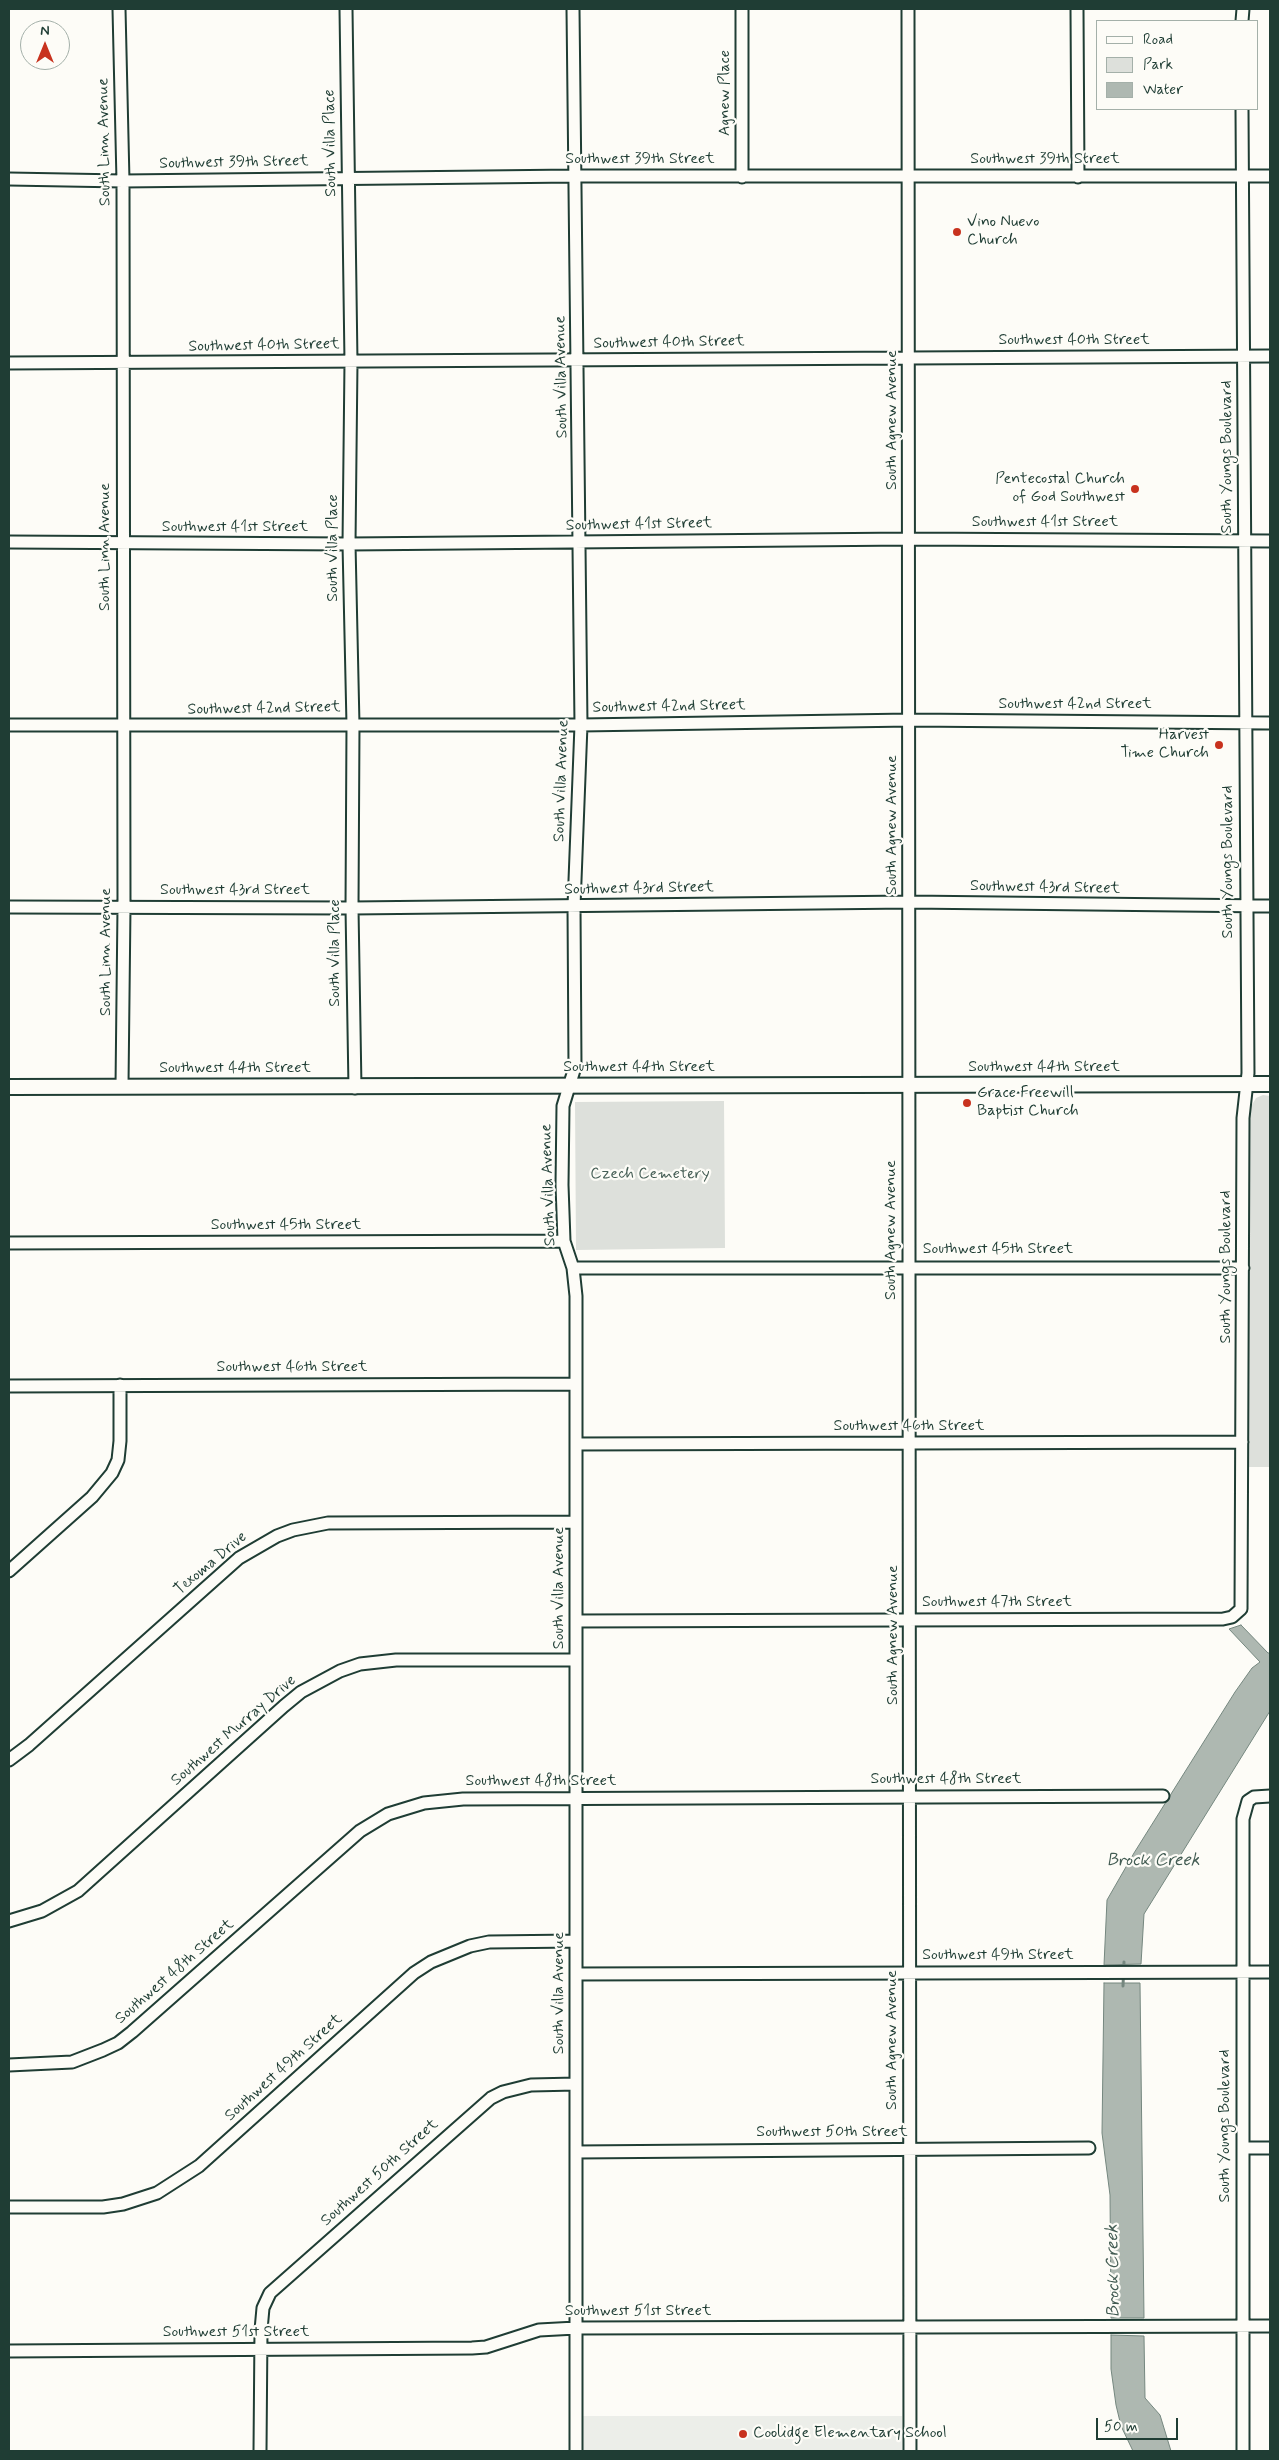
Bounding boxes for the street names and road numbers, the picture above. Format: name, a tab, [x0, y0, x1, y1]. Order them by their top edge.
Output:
street label: Agnew Place	[716, 50, 736, 136]
street label: South Linn Avenue	[94, 78, 116, 206]
street label: South Villa Place	[320, 89, 342, 197]
street label: Southwest 39th Street	[565, 150, 715, 170]
street label: Southwest 39th Street	[970, 150, 1120, 170]
street label: Southwest 39th Street	[159, 152, 309, 174]
street label: South Villa Avenue	[551, 316, 573, 438]
street label: Southwest 40th Street	[998, 331, 1150, 351]
street label: Southwest 40th Street	[593, 332, 745, 354]
street label: Southwest 40th Street	[188, 335, 340, 357]
street label: South Agnew Avenue	[883, 350, 903, 490]
street label: South Youngs Boulevard	[1218, 381, 1238, 533]
street label: South Linn Avenue	[96, 483, 116, 611]
street label: South Villa Place	[324, 494, 344, 602]
street label: Southwest 41st Street	[972, 513, 1118, 533]
street label: Southwest 41st Street	[566, 514, 712, 536]
street label: Southwest 41st Street	[162, 518, 308, 538]
street label: Southwest 42nd Street	[998, 695, 1152, 715]
street label: Southwest 42nd Street	[592, 696, 746, 718]
street label: Southwest 42nd Street	[187, 698, 341, 720]
street label: South Villa Avenue	[550, 719, 574, 843]
street label: South Agnew Avenue	[883, 755, 903, 895]
street label: South Youngs Boulevard	[1219, 786, 1239, 938]
street label: Southwest 43rd Street	[970, 877, 1120, 899]
street label: Southwest 43rd Street	[564, 878, 714, 900]
street label: Southwest 43rd Street	[160, 881, 310, 901]
street label: South Linn Avenue	[97, 888, 117, 1016]
street label: South Villa Place	[326, 899, 346, 1007]
street label: Southwest 44th Street	[563, 1058, 715, 1078]
street label: Southwest 44th Street	[968, 1058, 1120, 1078]
street label: Southwest 44th Street	[159, 1059, 311, 1079]
street label: South Villa Avenue	[537, 1123, 561, 1247]
street label: South Agnew Avenue	[882, 1160, 902, 1300]
street label: South Youngs Boulevard	[1217, 1191, 1237, 1343]
street label: Southwest 45th Street	[211, 1216, 361, 1236]
street label: Southwest 45th Street	[923, 1240, 1073, 1260]
street label: Southwest 46th Street	[217, 1358, 367, 1378]
street label: Southwest 46th Street	[834, 1417, 984, 1437]
street label: South Villa Avenue	[550, 1527, 570, 1649]
street label: Texoma Drive	[171, 1528, 251, 1600]
street label: South Agnew Avenue	[884, 1565, 904, 1705]
street label: Southwest 47th Street	[922, 1593, 1072, 1613]
street label: Southwest Murray Drive	[168, 1671, 300, 1791]
street label: Southwest 48th Street	[871, 1770, 1021, 1790]
street label: Southwest 48th Street	[466, 1772, 616, 1792]
street label: Southwest 48th Street	[112, 1915, 238, 2029]
street label: South Villa Avenue	[550, 1932, 570, 2054]
street label: Southwest 49th Street	[922, 1946, 1074, 1966]
street label: South Agnew Avenue	[883, 1970, 903, 2110]
street label: Southwest 49th Street	[221, 2010, 347, 2126]
street label: South Youngs Boulevard	[1216, 2050, 1236, 2202]
street label: Southwest 50th Street	[317, 2115, 443, 2231]
street label: Southwest 50th Street	[756, 2123, 908, 2143]
street label: Southwest 51st Street	[565, 2302, 711, 2322]
street label: Southwest 51st Street	[163, 2323, 309, 2343]

